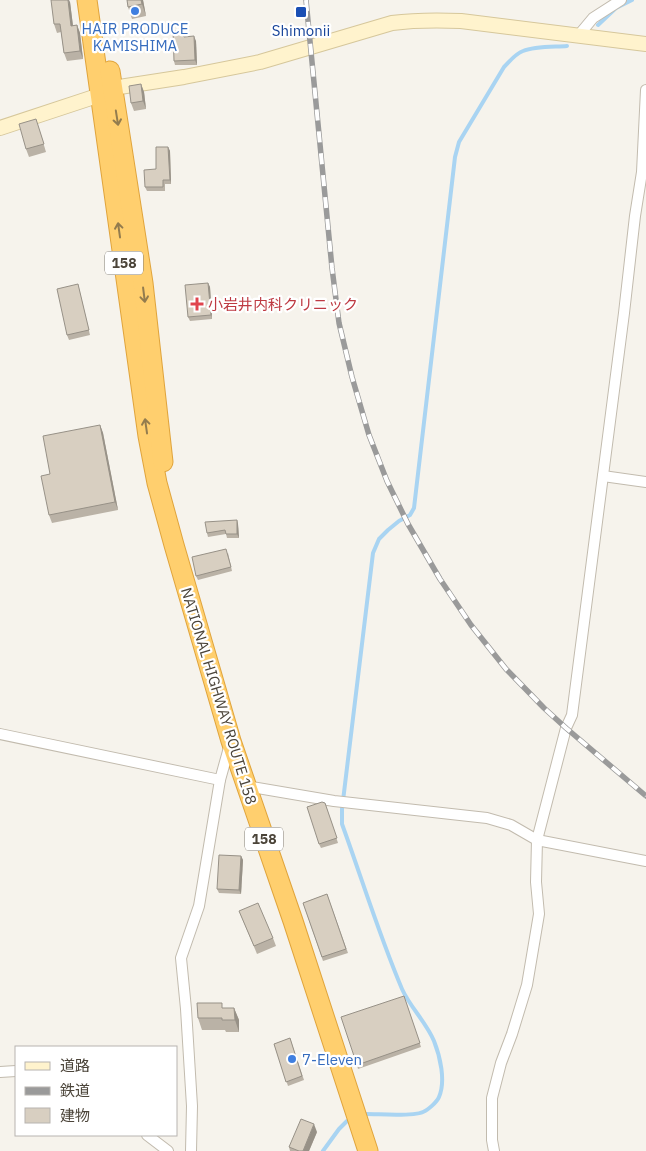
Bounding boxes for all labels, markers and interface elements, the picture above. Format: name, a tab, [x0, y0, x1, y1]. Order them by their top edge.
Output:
marker: HAIR PRODUCE KAMISHIMA	[129, 5, 141, 17]
marker: Shimonii	[294, 5, 308, 19]
place label: HAIR PRODUCE KAMISHIMA	[82, 19, 188, 55]
place label: Shimonii	[272, 21, 330, 40]
one-way arrow	[113, 109, 123, 125]
one-way arrow	[114, 222, 124, 238]
road number: 158	[105, 252, 143, 274]
one-way arrow	[139, 287, 149, 303]
place label: 小岩井内科クリニック	[208, 295, 358, 314]
marker: 小岩井内科クリニック	[190, 297, 204, 311]
one-way arrow	[141, 418, 151, 434]
street label: NATIONAL HIGHWAY ROUTE 158	[177, 585, 261, 807]
road number: 158	[245, 828, 283, 851]
legend	[15, 1046, 178, 1136]
place label: 7-Eleven	[302, 1050, 362, 1069]
marker: 7-Eleven	[286, 1053, 298, 1065]
text: 道路	[60, 1056, 90, 1075]
text: 鉄道	[60, 1081, 90, 1100]
text: 建物	[60, 1106, 90, 1125]

